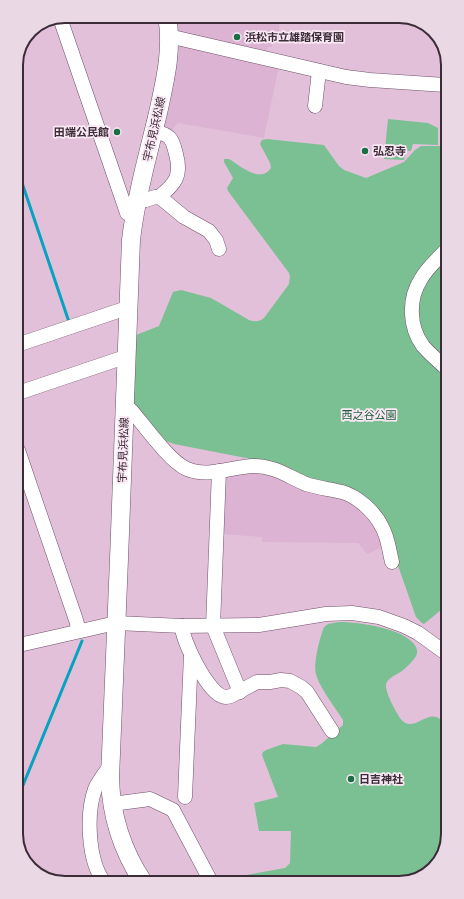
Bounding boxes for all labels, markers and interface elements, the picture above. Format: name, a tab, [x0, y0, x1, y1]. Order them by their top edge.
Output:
place label: 浜松市立雄踏保育園	[245, 30, 344, 44]
marker: 浜松市立雄踏保育園	[232, 32, 242, 42]
street label: 宇布見浜松線	[140, 95, 168, 163]
place label: 田端公民館	[54, 125, 109, 139]
marker: 田端公民館	[112, 127, 122, 137]
place label: 弘忍寺	[373, 144, 406, 158]
marker: 弘忍寺	[360, 146, 370, 156]
park label: 西之谷公園	[342, 408, 397, 422]
street label: 宇布見浜松線	[115, 417, 131, 483]
place label: 日吉神社	[359, 772, 403, 786]
marker: 日吉神社	[346, 774, 356, 784]

